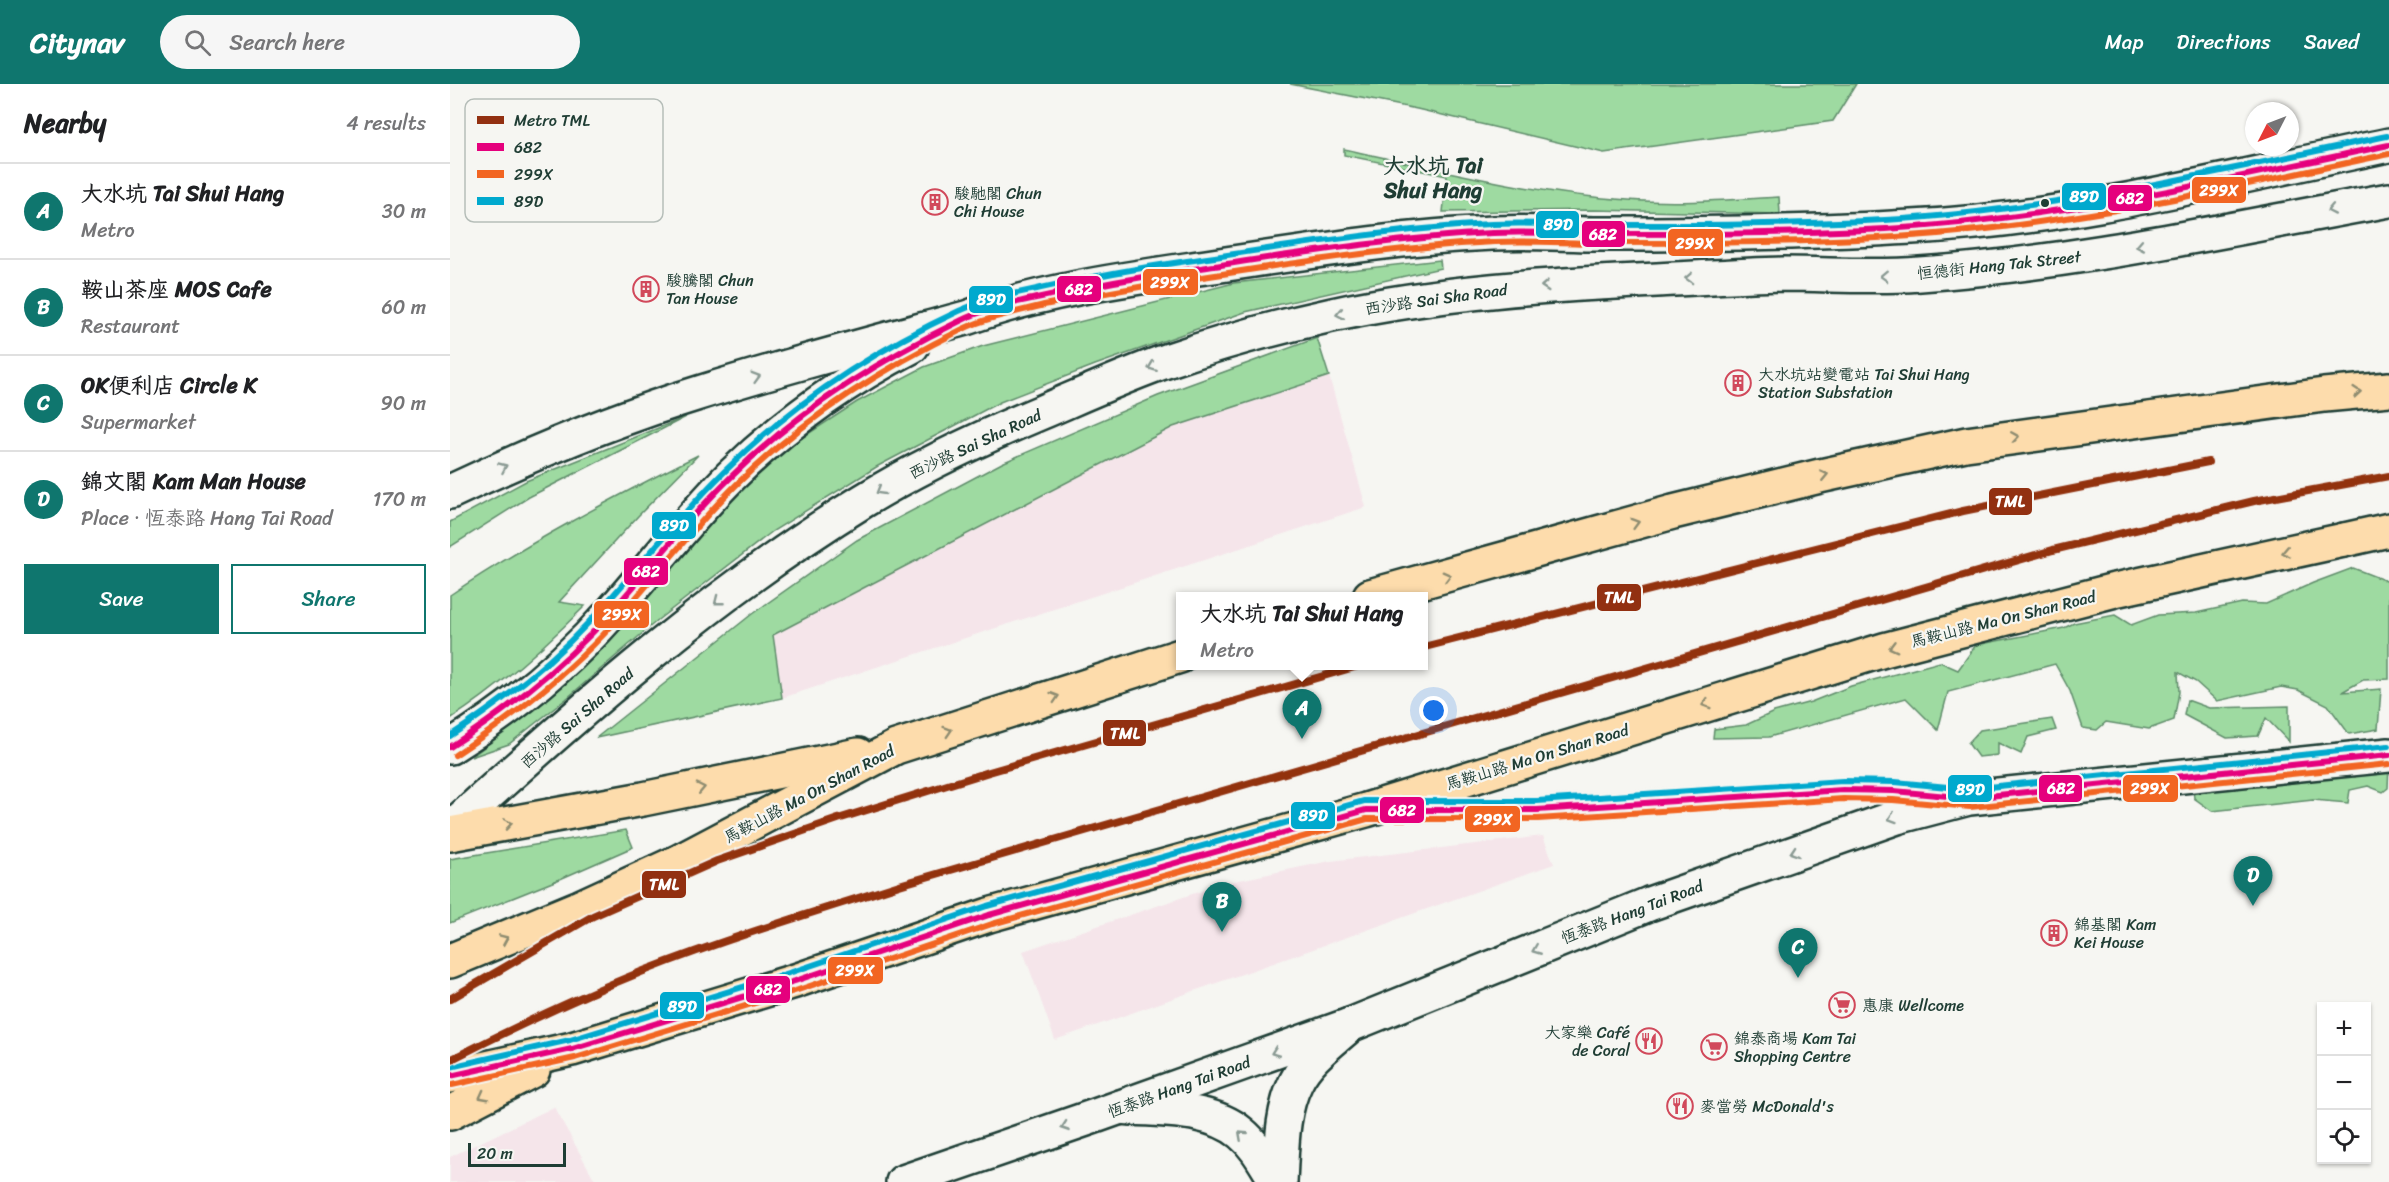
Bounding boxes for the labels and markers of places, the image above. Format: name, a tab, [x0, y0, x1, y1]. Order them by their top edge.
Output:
place label: 駿馳閣 Chun Chi House	[954, 179, 1042, 226]
building icon: 駿馳閣 Chun Chi House	[920, 187, 950, 217]
unlabelled marker	[2039, 197, 2051, 209]
place label: 駿騰閣 Chun Tan House	[666, 266, 754, 313]
building icon: 駿騰閣 Chun Tan House	[631, 274, 661, 304]
place label: 大水坑站變電站 Tai Shui Hang Station Substation	[1758, 360, 1970, 407]
building icon: 大水坑站變電站 Tai Shui Hang Station Substation	[1723, 368, 1753, 398]
pin: A	[1282, 690, 1322, 739]
pin: D	[2234, 856, 2272, 906]
pin: B	[1202, 882, 1242, 932]
place label: 錦基閣 Kam Kei House	[2074, 910, 2156, 957]
building icon: 錦基閣 Kam Kei House	[2039, 918, 2069, 948]
pin: C	[1778, 928, 1818, 978]
supermarket icon: 惠康 Wellcome	[1827, 990, 1857, 1020]
place label: 惠康 Wellcome	[1862, 991, 1964, 1020]
place label: 大家樂 Café de Coral	[1545, 1018, 1630, 1065]
place label: 錦泰商場 Kam Tai Shopping Centre	[1734, 1024, 1856, 1071]
restaurant icon: 大家樂 Café de Coral	[1634, 1026, 1664, 1056]
supermarket icon: 錦泰商場 Kam Tai Shopping Centre	[1699, 1032, 1729, 1062]
restaurant icon: 麥當勞 McDonald's	[1665, 1091, 1695, 1121]
place label: 麥當勞 McDonald's	[1700, 1092, 1835, 1121]

